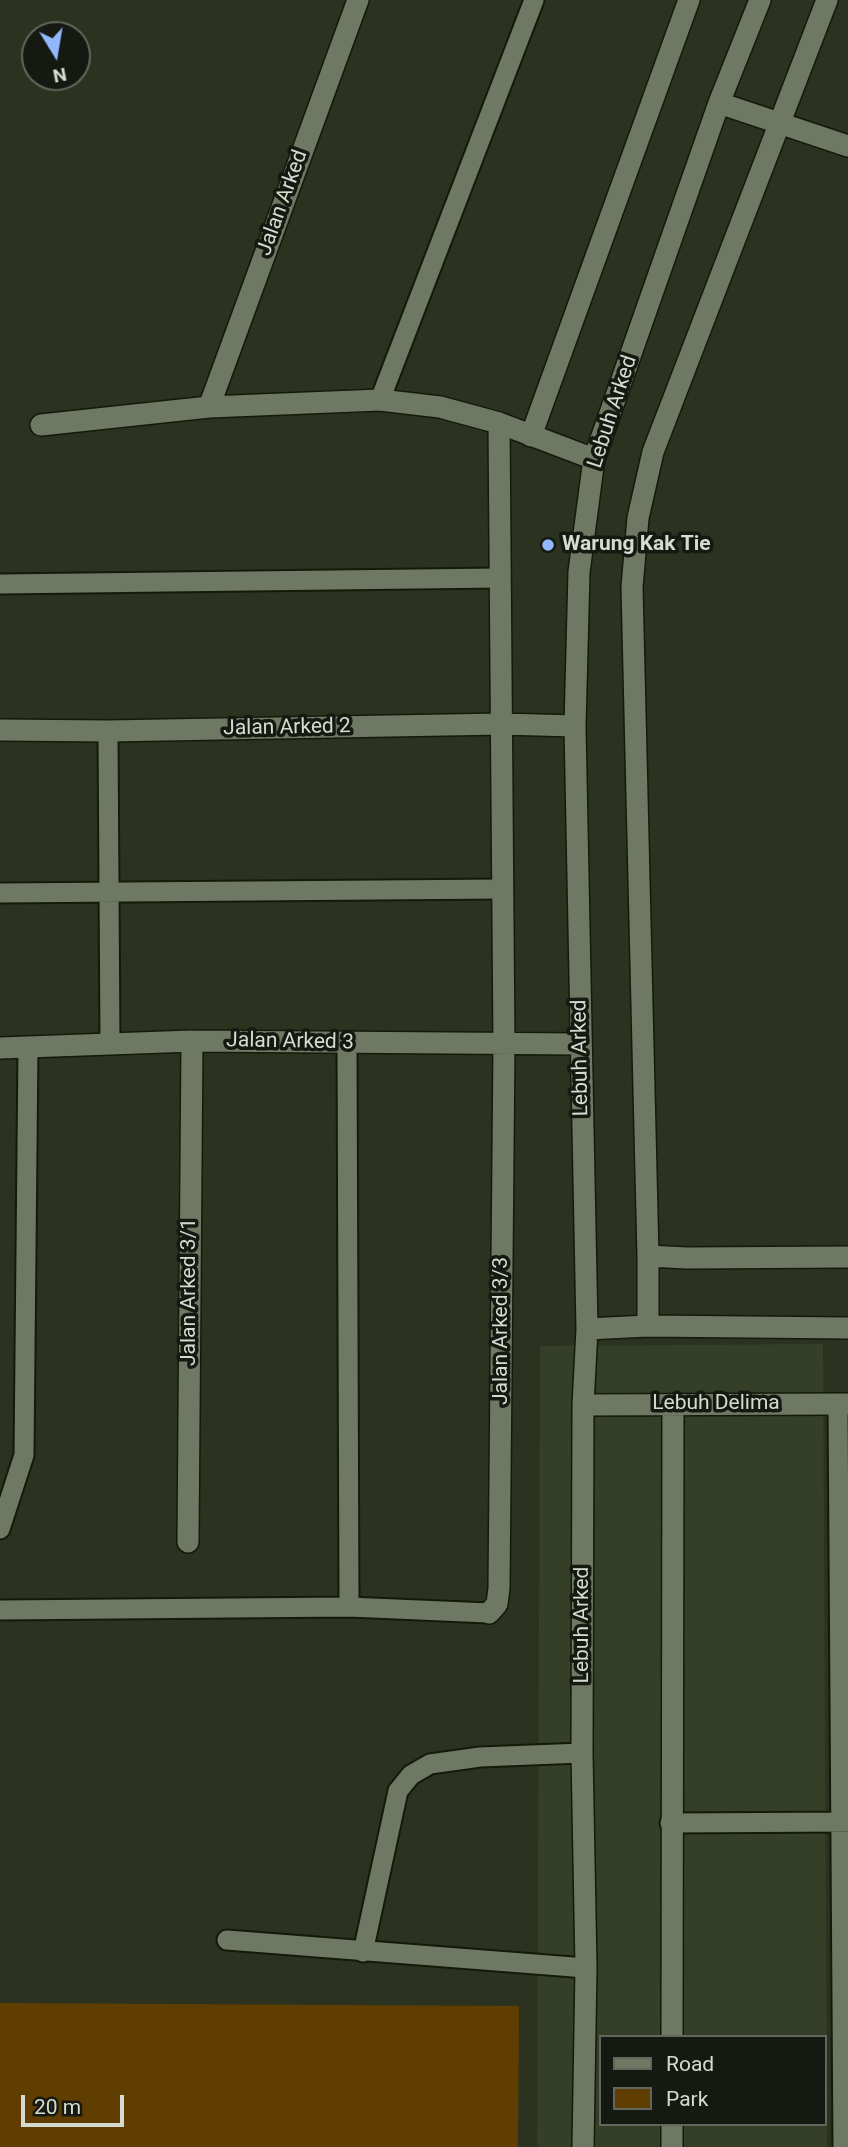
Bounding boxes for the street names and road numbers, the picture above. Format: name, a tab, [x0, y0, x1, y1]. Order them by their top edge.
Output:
street label: Jalan Arked	[252, 147, 314, 259]
street label: Lebuh Arked	[583, 353, 643, 471]
street label: Jalan Arked 2	[223, 714, 351, 742]
street label: Lebuh Arked	[567, 999, 595, 1117]
street label: Jalan Arked 3	[226, 1028, 354, 1056]
street label: Jalan Arked 3/1	[177, 1218, 203, 1366]
street label: Jalan Arked 3/3	[489, 1257, 515, 1405]
street label: Lebuh Delima	[652, 1391, 780, 1417]
street label: Lebuh Arked	[570, 1567, 596, 1683]

